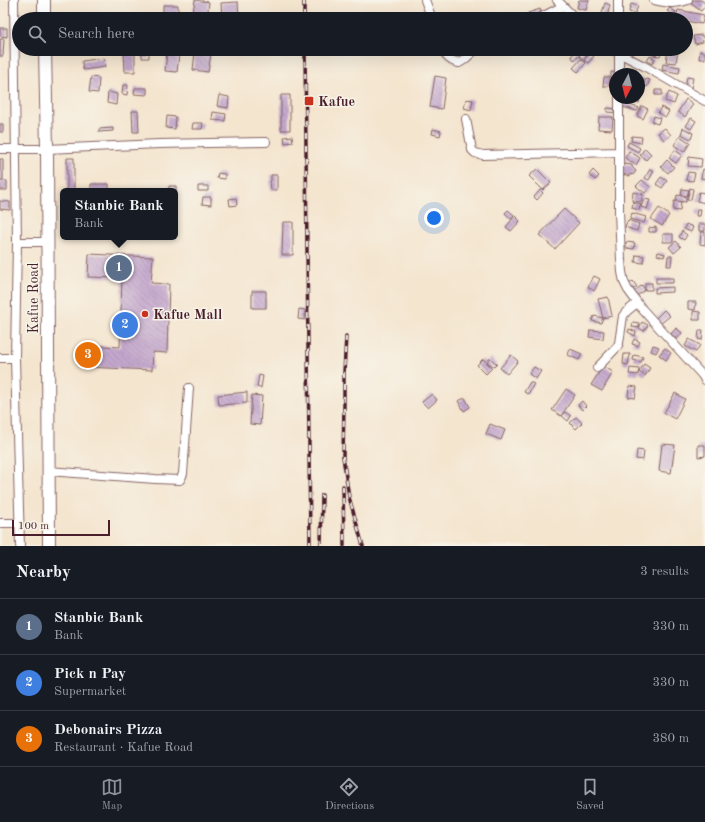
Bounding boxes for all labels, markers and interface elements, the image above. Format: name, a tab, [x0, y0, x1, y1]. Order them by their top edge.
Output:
search box	[12, 12, 693, 56]
icon: search	[26, 23, 48, 45]
text: Search here	[58, 27, 135, 42]
north arrow	[609, 68, 645, 104]
marker: Kafue	[303, 95, 315, 107]
place label: Kafue	[318, 95, 355, 109]
popup	[60, 188, 178, 240]
text: Stanbic Bank	[74, 199, 164, 214]
your location	[424, 208, 444, 228]
text: Bank	[74, 217, 104, 230]
pin: 1	[106, 253, 132, 283]
street label: Kafue Road	[27, 262, 41, 334]
place label: Kafue Mall	[153, 308, 222, 322]
marker: Kafue Mall	[140, 309, 150, 319]
pin: 2	[112, 310, 138, 340]
pin: 3	[75, 340, 101, 370]
scale bar	[12, 518, 110, 537]
text: 100 m	[18, 521, 49, 532]
text: Nearby	[16, 564, 71, 581]
text: 3 results	[640, 565, 689, 578]
text: Stanbic Bank	[54, 611, 143, 626]
text: 1	[25, 620, 33, 633]
text: 330 m	[652, 620, 689, 633]
text: Bank	[54, 629, 83, 642]
text: Pick n Pay	[54, 667, 126, 682]
text: 2	[25, 676, 33, 689]
text: 330 m	[652, 676, 689, 689]
text: Supermarket	[54, 685, 126, 698]
text: Debonairs Pizza	[54, 723, 162, 738]
text: 3	[25, 732, 33, 745]
text: 380 m	[652, 732, 689, 745]
text: Restaurant · Kafue Road	[54, 741, 193, 754]
tab: Map	[101, 776, 123, 814]
tab: Directions	[325, 776, 374, 814]
tab: Saved	[576, 776, 604, 814]

